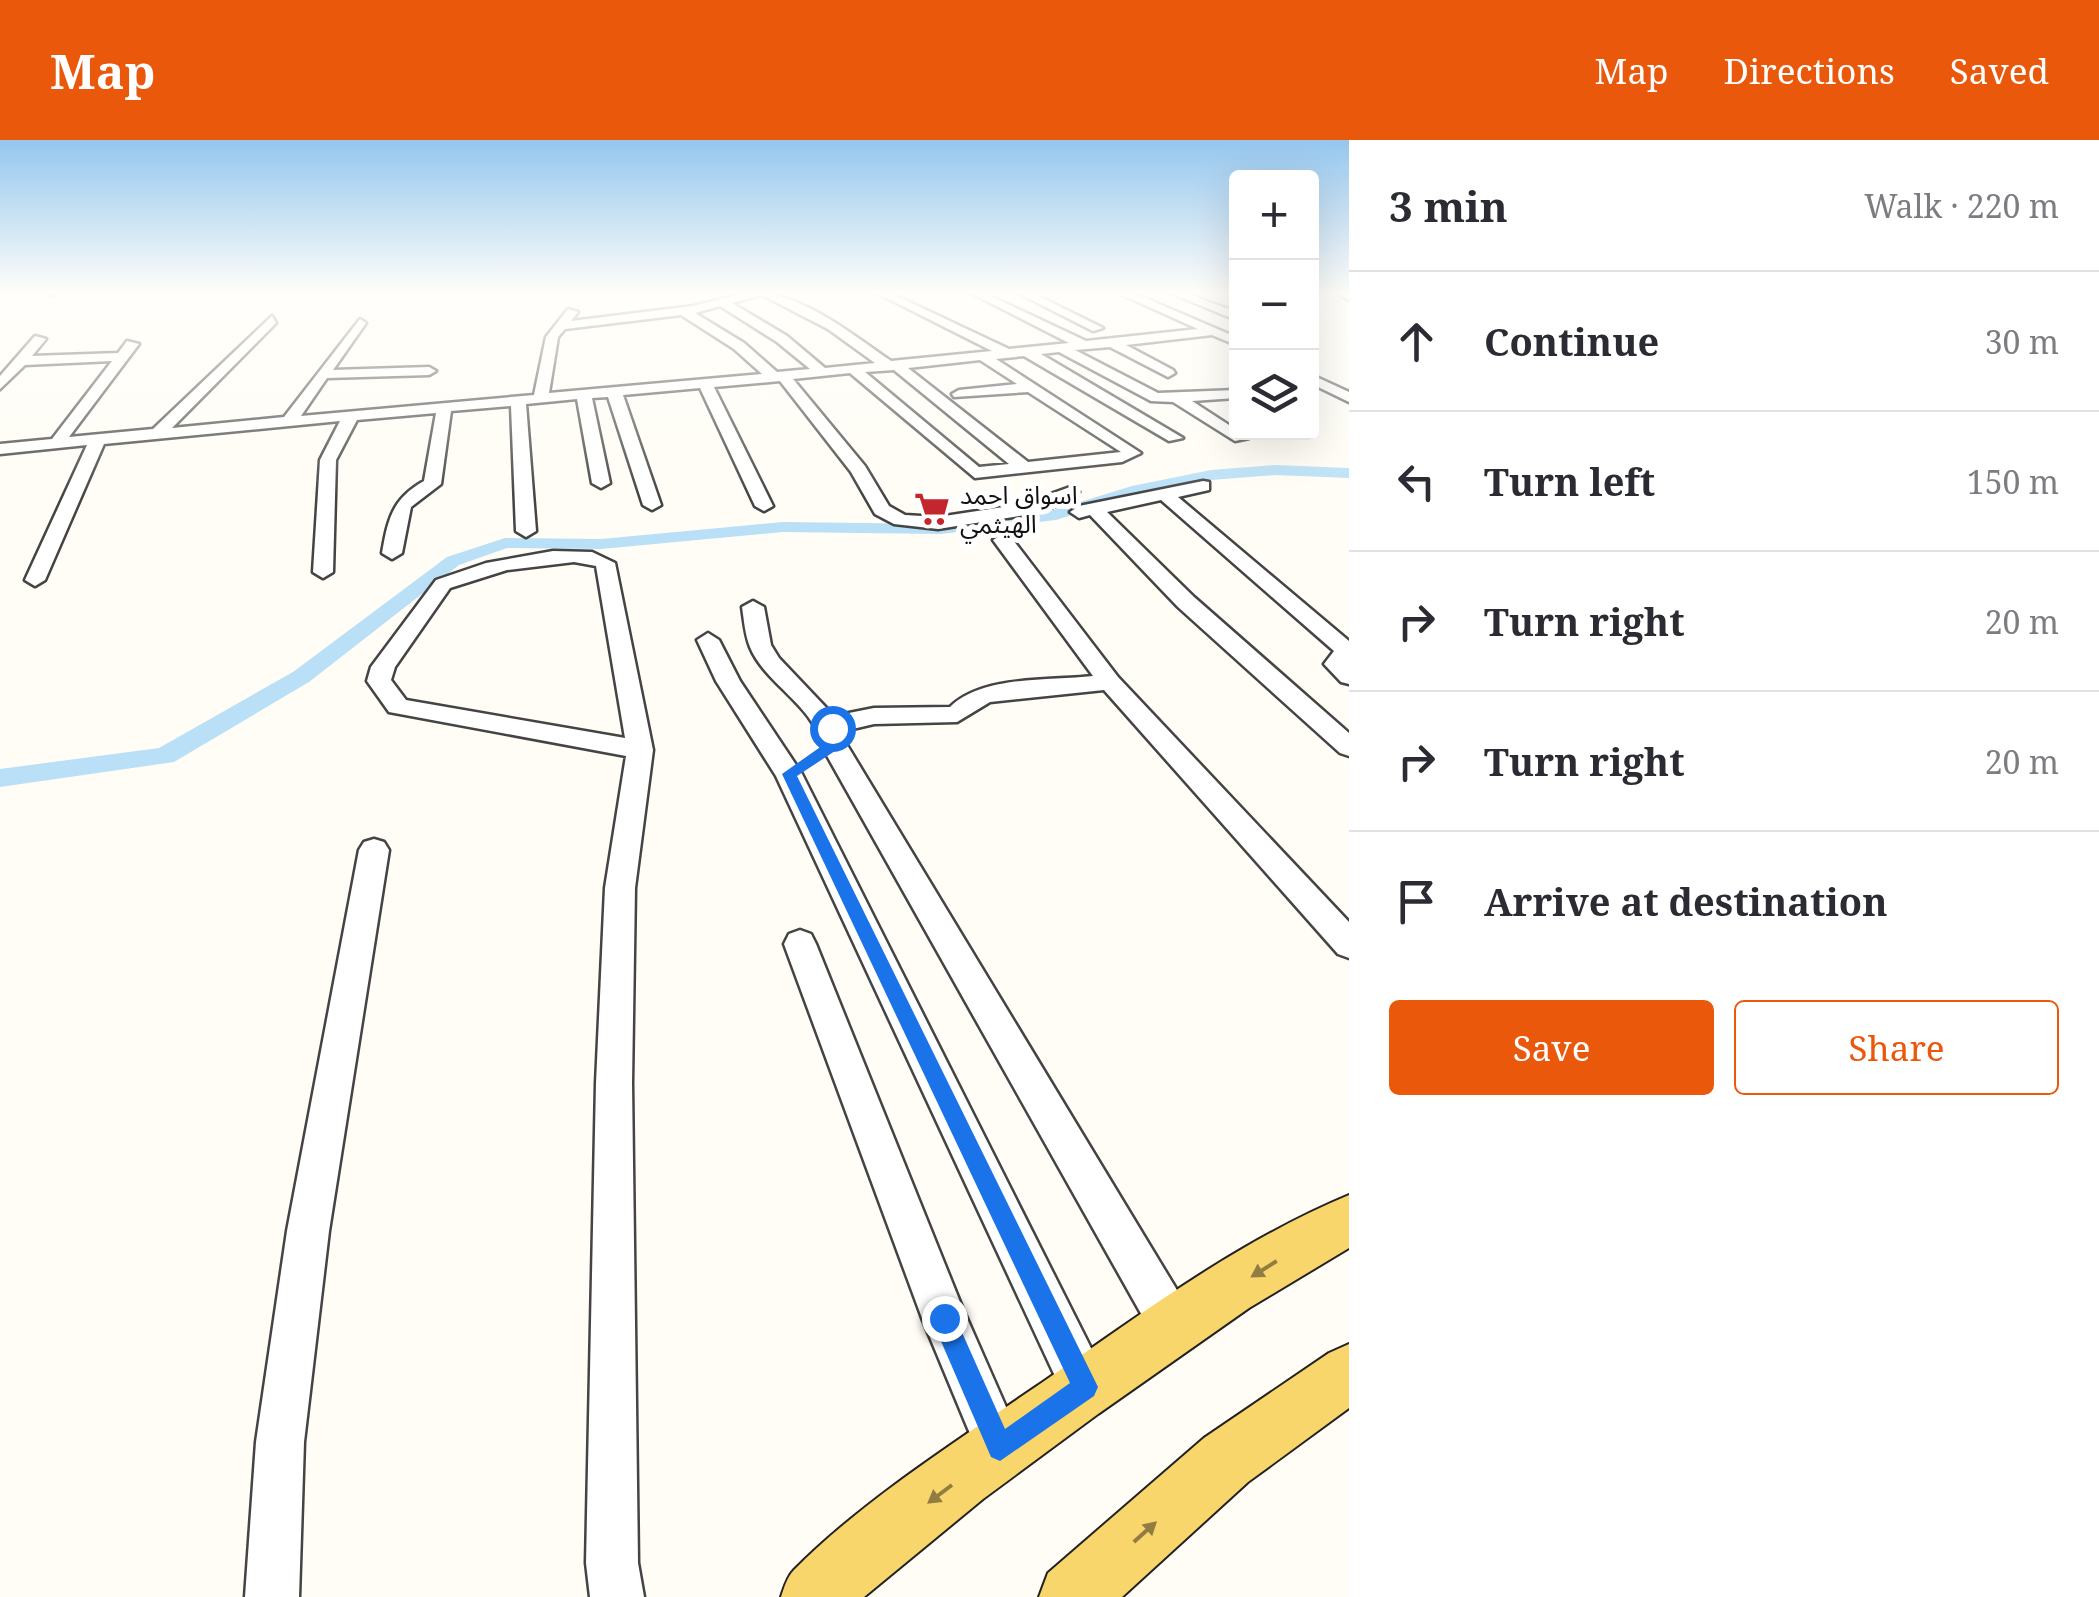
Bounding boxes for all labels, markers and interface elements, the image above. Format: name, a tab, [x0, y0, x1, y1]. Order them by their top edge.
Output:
text: Map	[50, 38, 155, 103]
text: Map	[1595, 47, 1669, 94]
text: Directions	[1724, 47, 1895, 94]
text: Saved	[1950, 47, 2049, 94]
map controls	[1229, 170, 1319, 440]
button: +	[1229, 170, 1319, 260]
text: 3 min	[1389, 177, 1508, 234]
text: Walk · 220 m	[1864, 184, 2059, 227]
button: −	[1229, 260, 1319, 350]
icon: ahead	[1389, 314, 1444, 369]
text: Continue	[1484, 315, 1659, 367]
text: 30 m	[1985, 320, 2059, 363]
button: layers	[1229, 350, 1319, 440]
icon: left	[1389, 454, 1444, 509]
text: Turn left	[1484, 455, 1655, 507]
text: 150 m	[1967, 460, 2059, 503]
place label: اسواق احمد الهيثمي	[960, 477, 1078, 544]
supermarket icon: اسواق احمد الهيثمي	[913, 490, 951, 528]
icon: right	[1389, 594, 1444, 649]
text: Turn right	[1484, 595, 1685, 647]
text: 20 m	[1985, 600, 2059, 643]
route start	[810, 706, 856, 752]
icon: right	[1389, 734, 1444, 789]
text: Turn right	[1484, 735, 1685, 787]
text: 20 m	[1985, 740, 2059, 783]
icon: arrive	[1389, 874, 1444, 929]
text: Arrive at destination	[1484, 875, 1888, 927]
button: Save	[1389, 1000, 1714, 1095]
button: Share	[1734, 1000, 2059, 1095]
one-way arrow	[1250, 1260, 1278, 1277]
route end	[922, 1296, 968, 1342]
one-way arrow	[927, 1484, 953, 1504]
one-way arrow	[1132, 1522, 1157, 1544]

